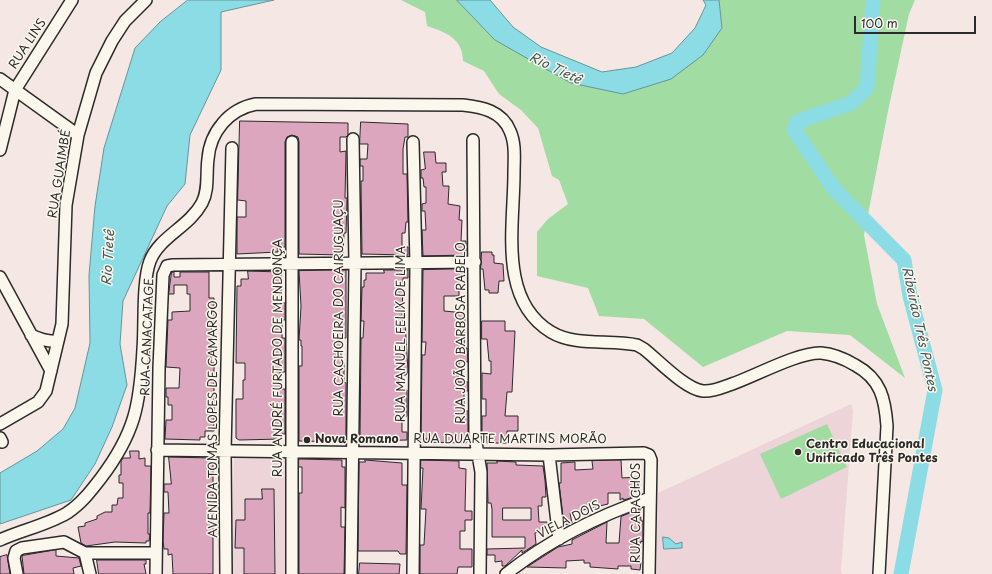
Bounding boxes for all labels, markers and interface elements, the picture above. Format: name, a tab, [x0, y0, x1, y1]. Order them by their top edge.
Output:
scale bar	[856, 8, 978, 34]
text: 100 m	[861, 14, 898, 32]
street label: RUA LINS	[6, 16, 50, 72]
water label: Rio Tietê	[526, 50, 584, 88]
street label: RUA GUAIMBÉ	[46, 129, 74, 219]
street label: RUA CACHOEIRA DO CAIRUGUAÇU	[333, 200, 347, 416]
water label: Rio Tietê	[100, 230, 118, 286]
street label: RUA ANDRÉ FURTADO DE MENDONÇA	[272, 239, 286, 477]
street label: RUA JOÃO BARBOSA RABELO	[455, 242, 469, 424]
street label: RUA MANUEL FELIX DE LIMA	[395, 246, 409, 422]
water label: Ribeirão Três Pontes	[898, 266, 940, 392]
street label: RUA CANACATAGE	[139, 278, 157, 396]
street label: AVENIDA TOMAS LOPES DE CAMARGO	[207, 300, 221, 538]
place label: Nova Romano	[315, 433, 399, 447]
street label: RUA DUARTE MARTINS MORÃO	[413, 433, 607, 447]
marker: Nova Romano	[302, 435, 312, 445]
place label: Centro Educacional Unificado Três Pontes	[806, 438, 938, 466]
marker: Centro Educacional Unificado Três Pontes	[793, 447, 803, 457]
street label: RUA CAPACHOS	[630, 463, 644, 563]
street label: VIELA DOIS	[535, 498, 603, 542]

